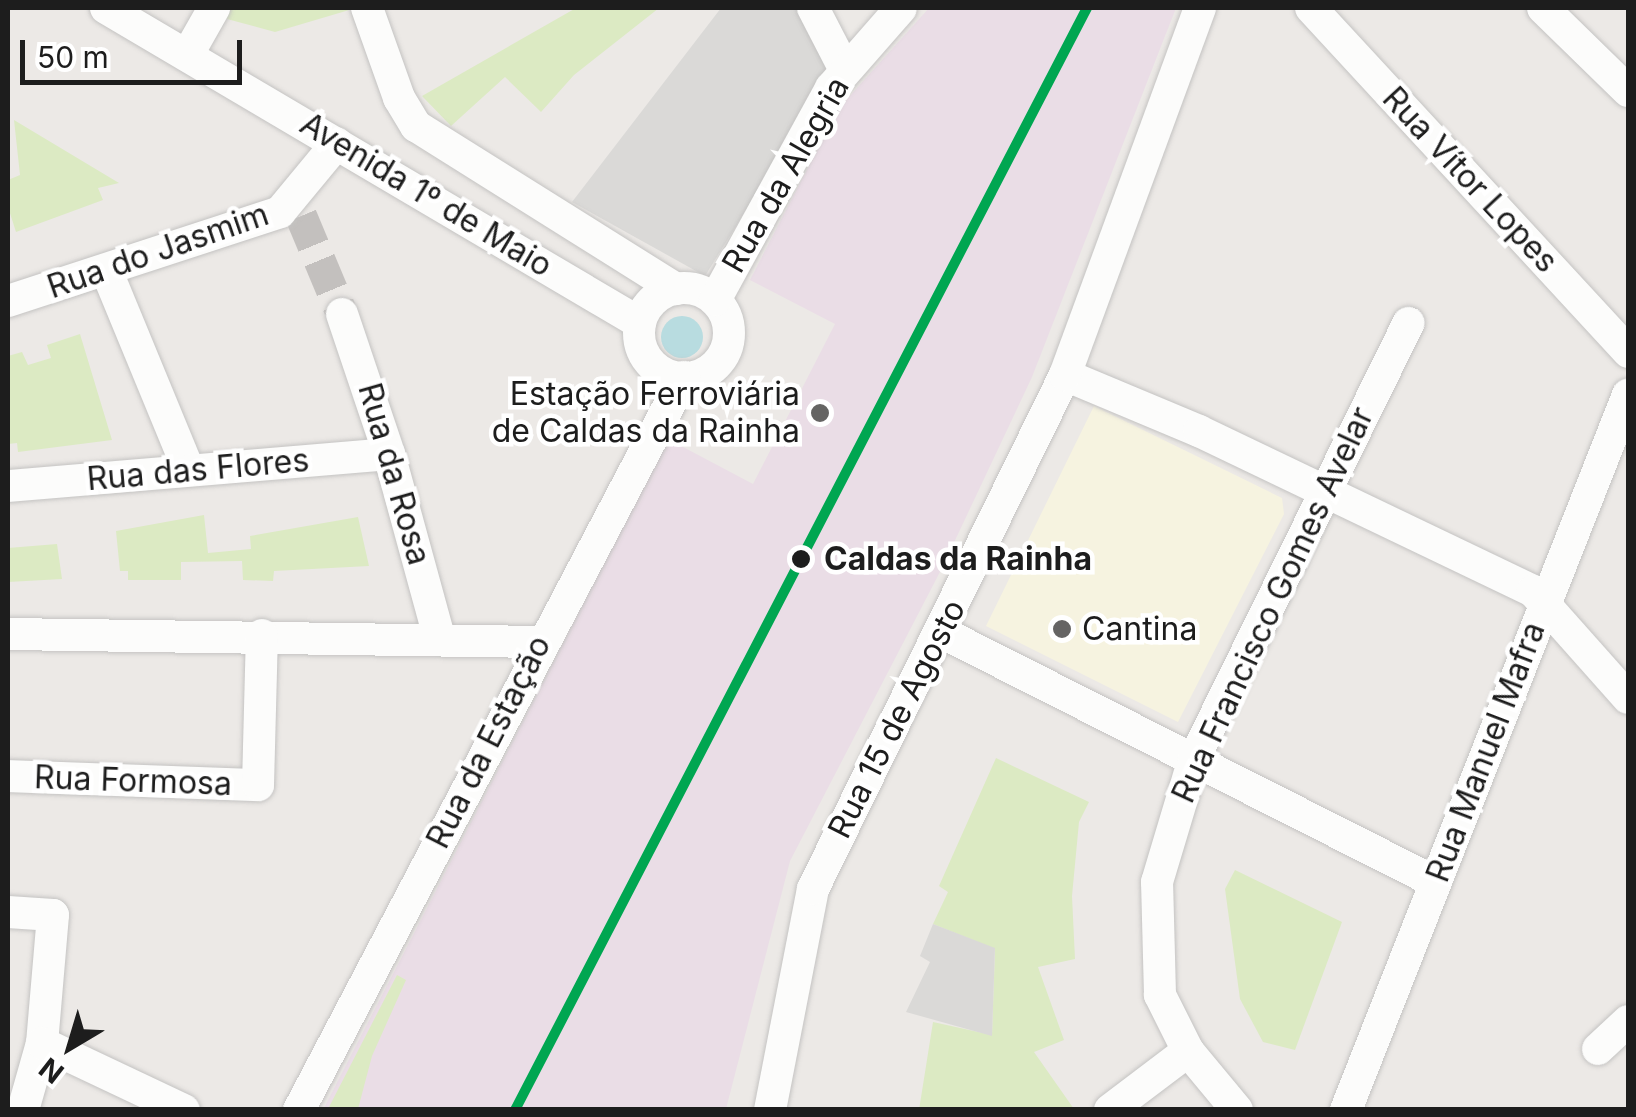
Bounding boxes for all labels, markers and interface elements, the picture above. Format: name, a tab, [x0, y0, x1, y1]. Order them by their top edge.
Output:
scale bar	[25, 20, 248, 82]
text: 50 m	[37, 39, 109, 75]
street label: Rua da Alegria	[715, 70, 857, 280]
street label: Rua Vítor Lopes	[1374, 79, 1566, 281]
street label: Avenida 1º de Maio	[293, 105, 559, 285]
street label: Rua do Jasmim	[42, 195, 274, 307]
place label: Estação Ferroviária de Caldas da Rainha	[492, 376, 800, 451]
street label: Rua da Rosa	[350, 379, 438, 569]
street label: Rua Francisco Gomes Avelar	[1164, 401, 1382, 809]
marker: Estação Ferroviária de Caldas da Rainha	[809, 402, 831, 424]
street label: Rua das Flores	[85, 441, 311, 499]
place label: Caldas da Rainha	[824, 540, 1092, 578]
marker: Caldas da Rainha	[788, 546, 814, 572]
street label: Rua 15 de Agosto	[820, 593, 974, 845]
place label: Cantina	[1082, 610, 1197, 648]
street label: Rua Manuel Mafra	[1419, 617, 1553, 887]
marker: Cantina	[1051, 618, 1073, 640]
street label: Rua da Estação	[419, 629, 559, 855]
street label: Rua Formosa	[33, 758, 233, 804]
north arrow	[20, 997, 120, 1097]
text: N	[33, 1051, 70, 1091]

